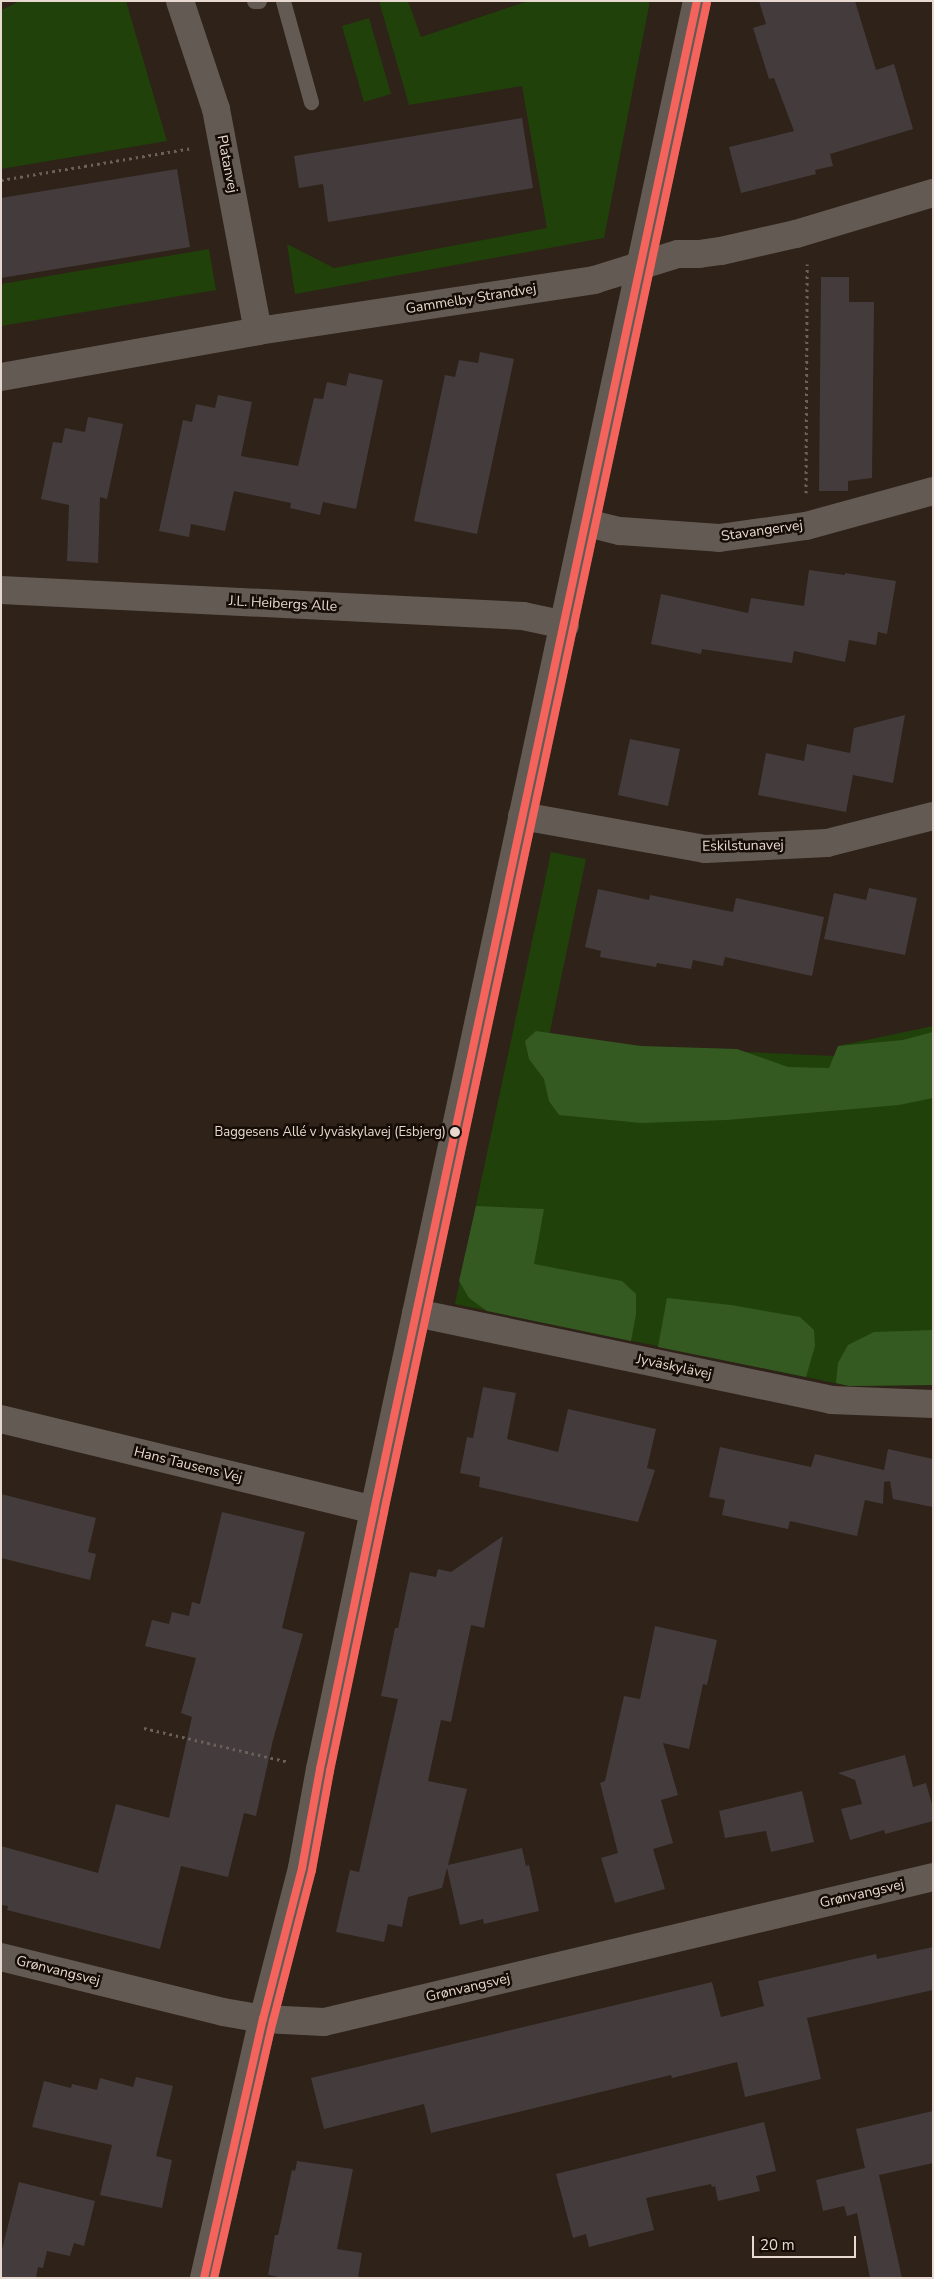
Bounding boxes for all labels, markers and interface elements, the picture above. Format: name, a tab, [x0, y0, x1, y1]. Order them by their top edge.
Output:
street label: Platanvej	[213, 134, 241, 194]
street label: Gammelby Strandvej	[405, 280, 537, 318]
street label: Stavangervej	[720, 517, 804, 545]
street label: J.L. Heibergs Alle	[228, 593, 338, 615]
street label: Eskilstunavej	[702, 837, 784, 855]
place label: Baggesens Allé v Jyväskylavej (Esbjerg)	[214, 1124, 446, 1140]
marker: Baggesens Allé v Jyväskylavej (Esbjerg)	[450, 1127, 460, 1137]
street label: Jyväskylävej	[635, 1351, 713, 1383]
street label: Hans Tausens Vej	[132, 1443, 244, 1487]
street label: Grønvangsvej	[818, 1876, 906, 1912]
street label: Grønvangsvej	[14, 1952, 102, 1990]
street label: Grønvangsvej	[424, 1970, 512, 2006]
scale bar	[754, 2226, 858, 2258]
text: 20 m	[760, 2235, 795, 2255]

